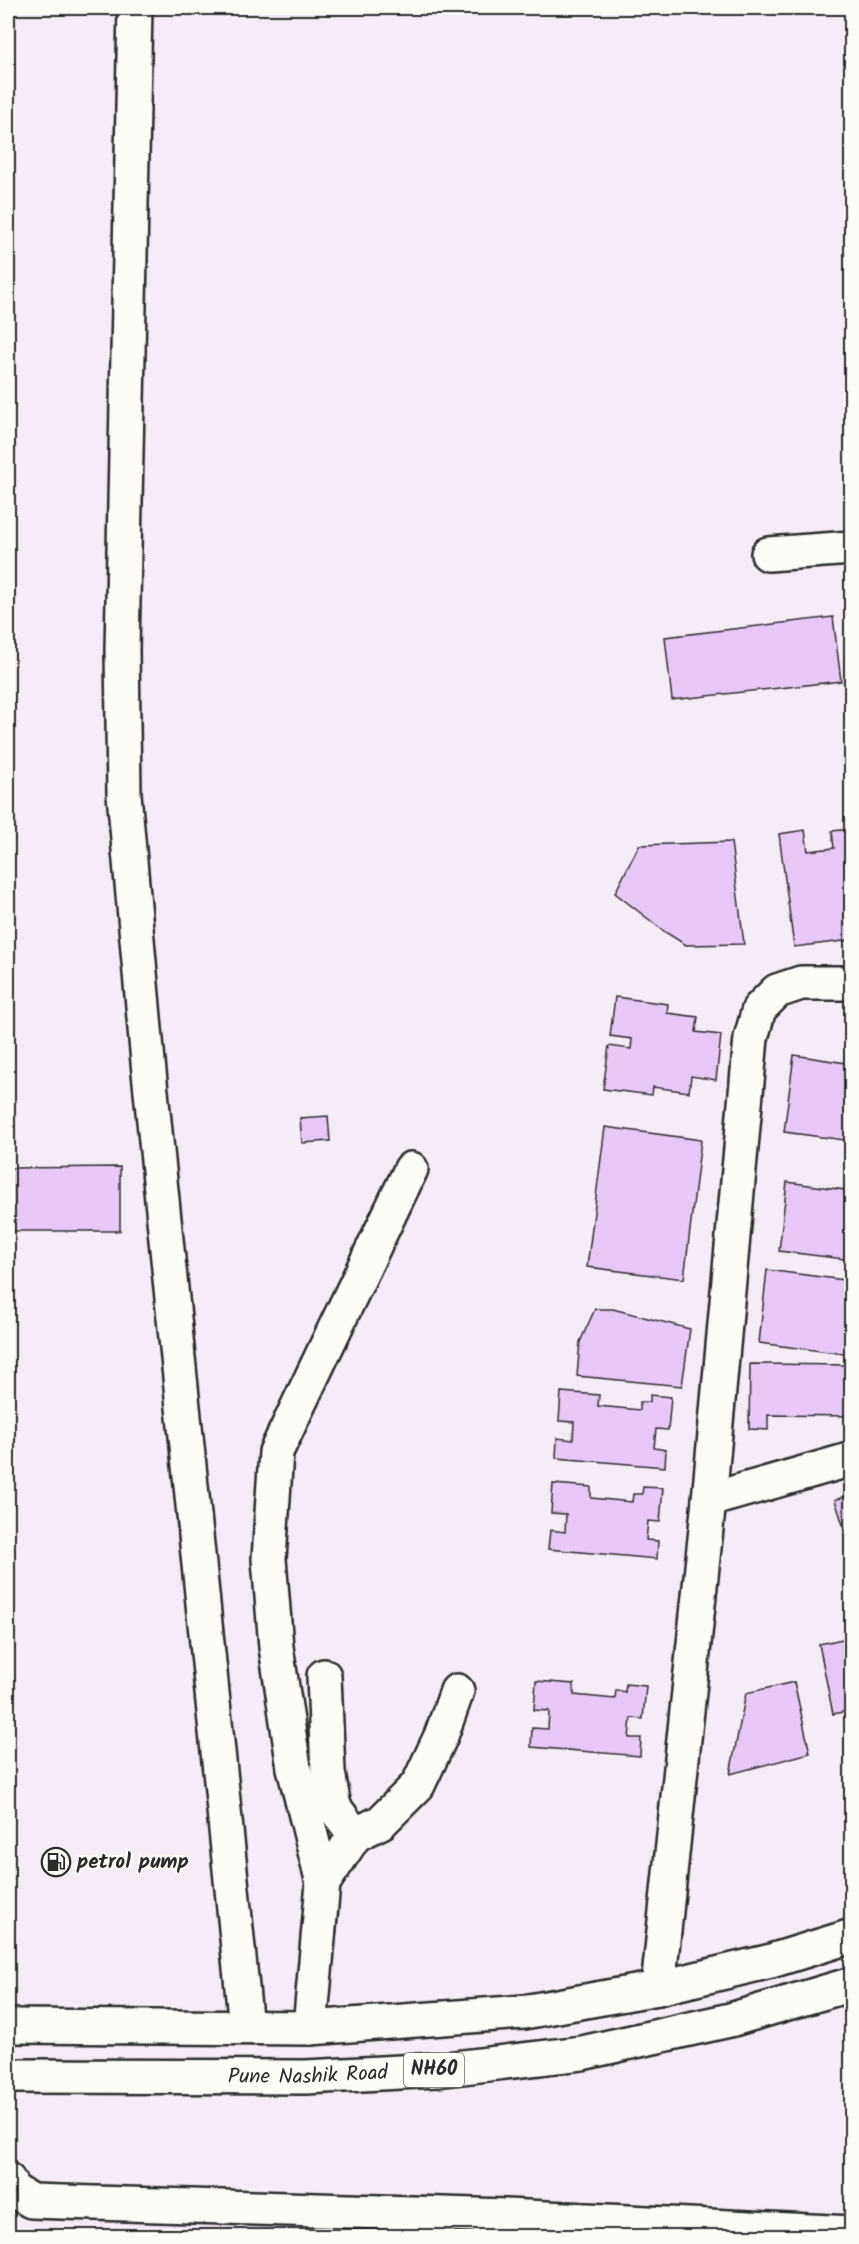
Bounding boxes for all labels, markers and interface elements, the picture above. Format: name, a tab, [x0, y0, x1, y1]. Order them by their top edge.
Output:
fuel station icon: petrol pump	[40, 1846, 72, 1878]
place label: petrol pump	[76, 1846, 189, 1879]
road number: NH60	[404, 2053, 464, 2087]
street label: Pune Nashik Road	[228, 2056, 389, 2094]

